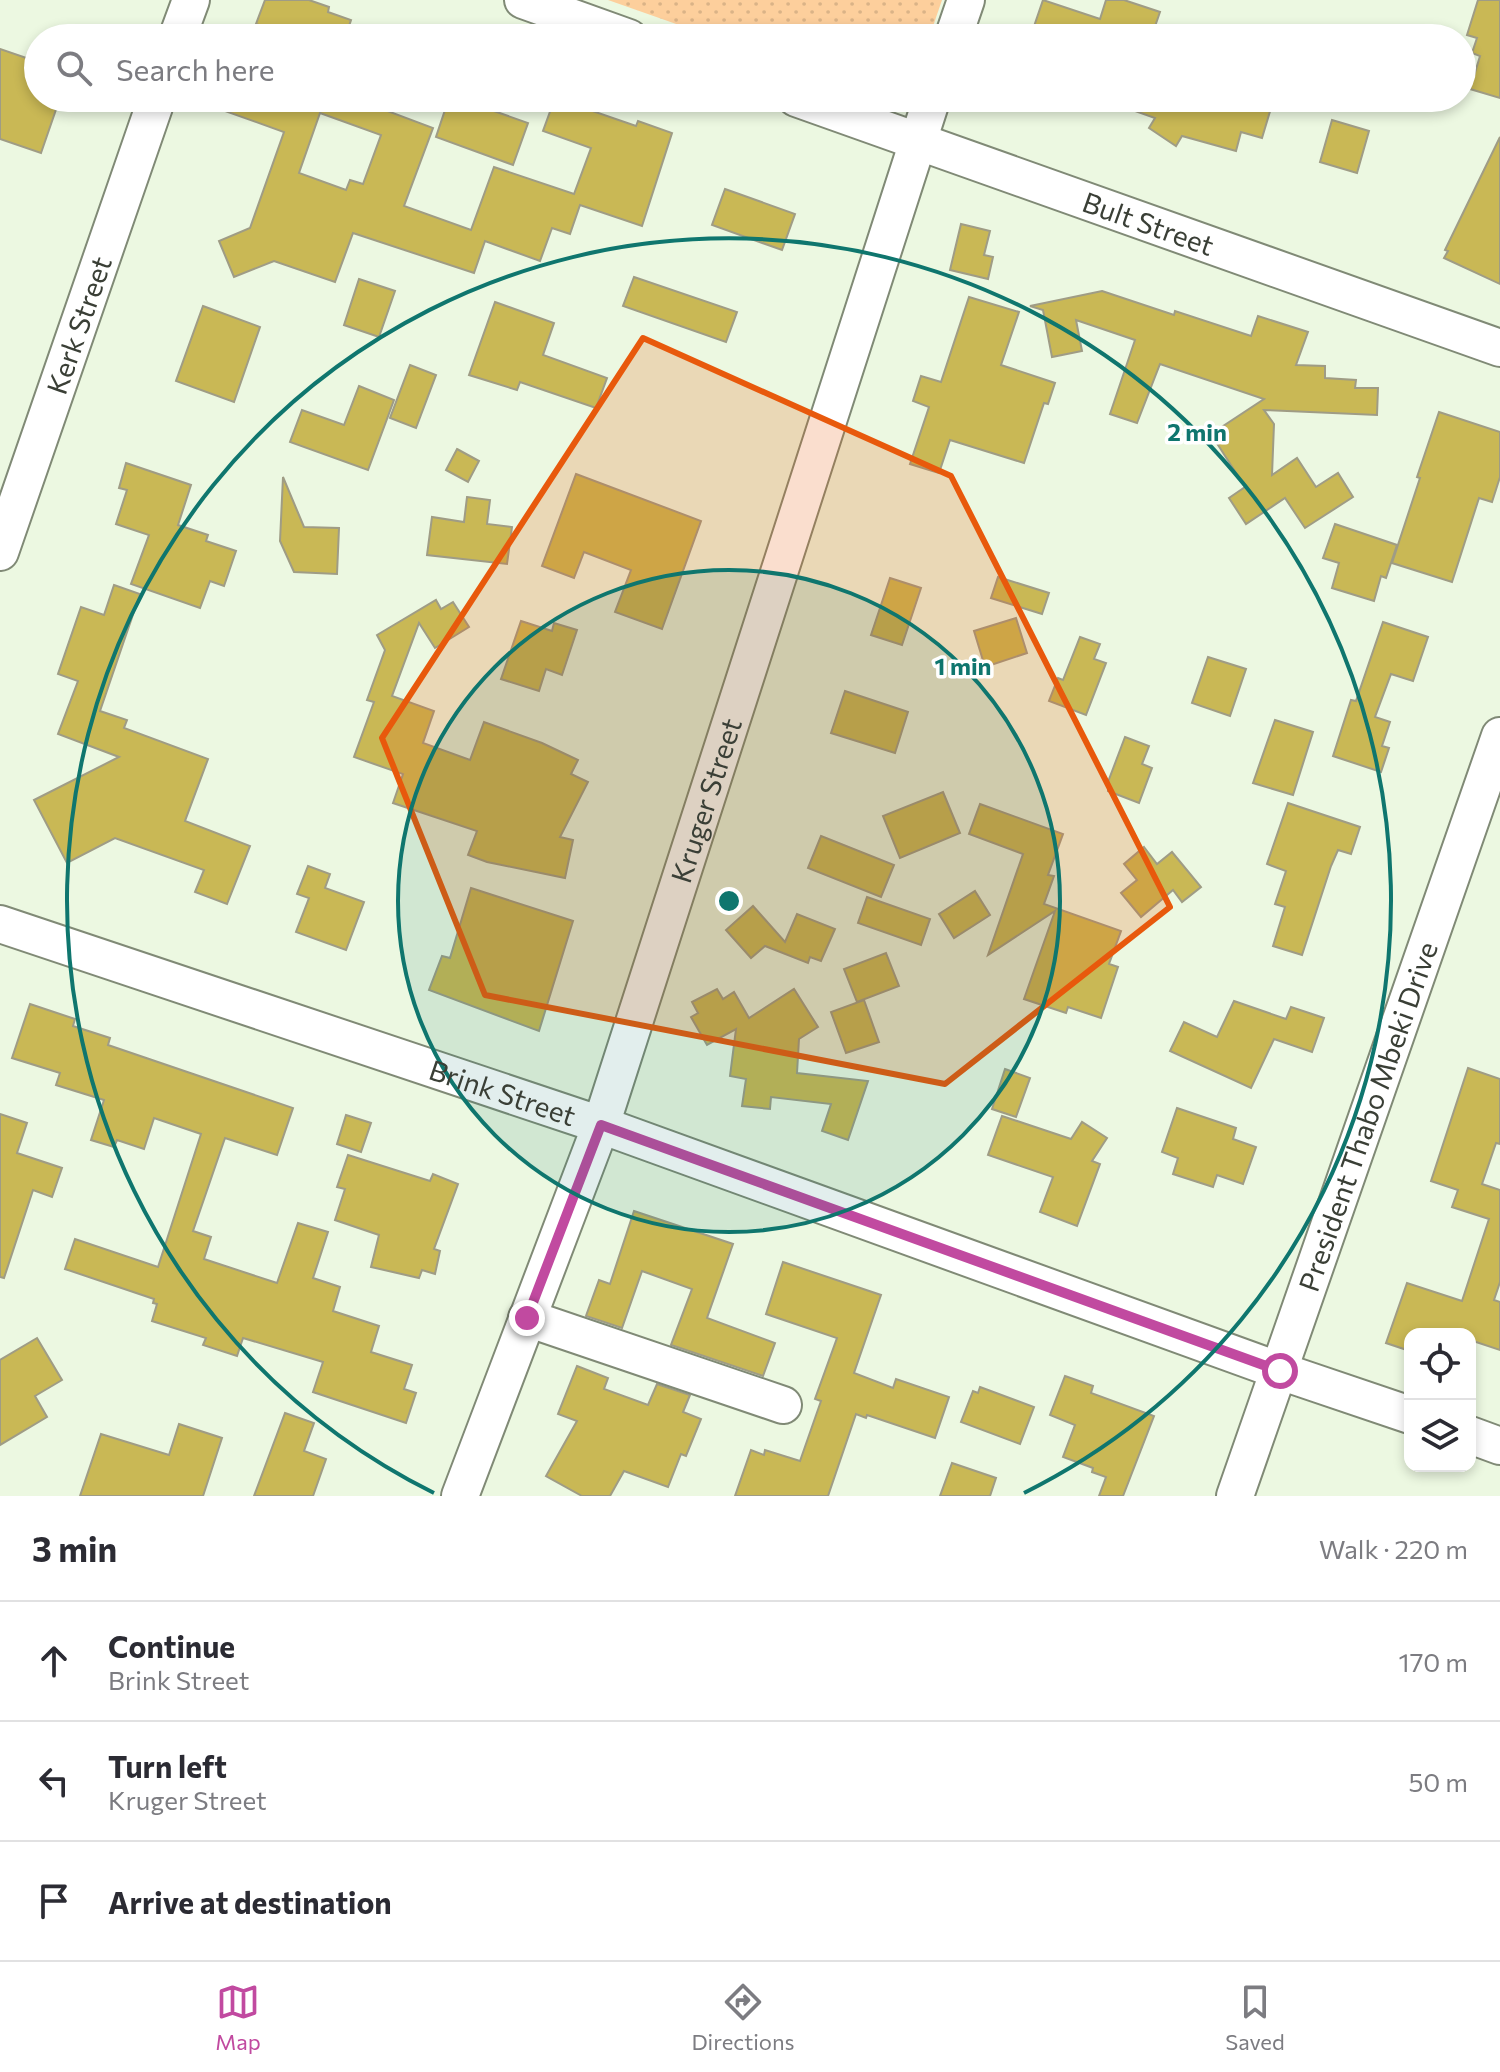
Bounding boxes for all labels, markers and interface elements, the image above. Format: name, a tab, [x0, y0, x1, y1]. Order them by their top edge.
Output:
search box	[24, 24, 1476, 112]
icon: search	[52, 46, 96, 90]
text: Search here	[116, 50, 275, 87]
street label: Bult Street	[1078, 184, 1219, 262]
street label: Kerk Street	[39, 252, 118, 399]
text: 2 min	[1167, 417, 1227, 446]
text: 1 min	[935, 651, 991, 680]
street label: Kruger Street	[663, 714, 748, 887]
centre of rings	[715, 887, 743, 915]
street label: President Thabo Mbeki Drive	[1291, 937, 1444, 1296]
street label: Brink Street	[425, 1052, 580, 1132]
route end	[509, 1300, 545, 1336]
map controls	[1404, 1328, 1476, 1472]
button: locate	[1404, 1328, 1476, 1400]
route start	[1262, 1353, 1298, 1389]
button: layers	[1404, 1400, 1476, 1472]
text: 3 min	[32, 1527, 117, 1569]
text: Walk · 220 m	[1319, 1533, 1468, 1564]
text: Continue	[108, 1627, 235, 1664]
icon: ahead	[32, 1639, 76, 1683]
text: 170 m	[1399, 1646, 1468, 1677]
text: Brink Street	[108, 1664, 249, 1695]
text: Turn left	[108, 1747, 227, 1784]
icon: left	[32, 1759, 76, 1803]
text: 50 m	[1408, 1766, 1468, 1797]
text: Kruger Street	[108, 1784, 267, 1815]
icon: arrive	[32, 1879, 76, 1923]
text: Arrive at destination	[108, 1883, 392, 1920]
tab: Map	[215, 1980, 261, 2055]
tab: Directions	[691, 1980, 795, 2055]
tab: Saved	[1225, 1980, 1285, 2055]

